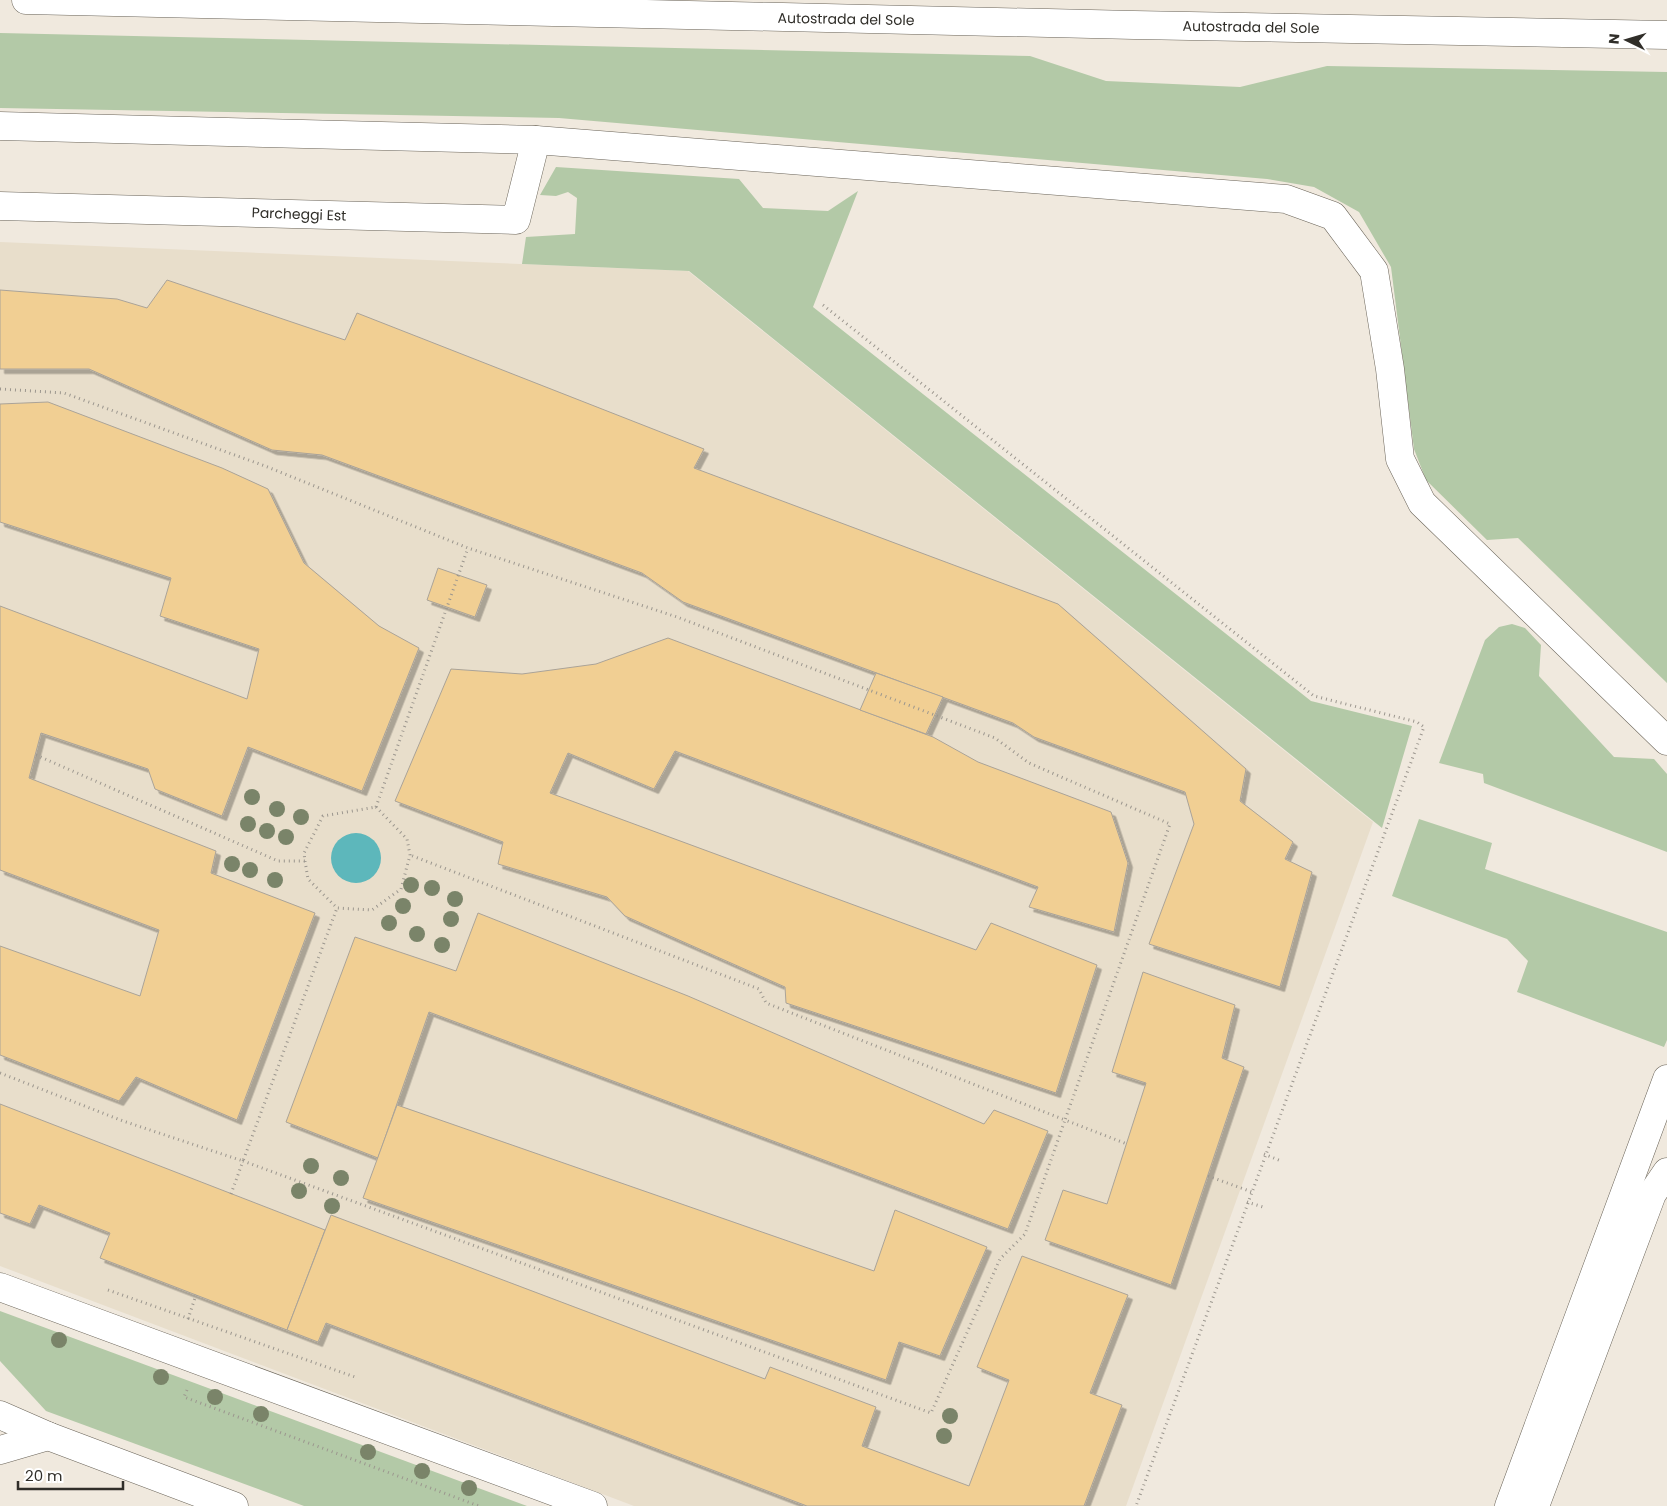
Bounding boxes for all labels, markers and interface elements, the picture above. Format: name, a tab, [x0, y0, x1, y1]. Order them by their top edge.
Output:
street label: Autostrada del Sole	[777, 8, 915, 30]
north arrow	[1602, 15, 1652, 65]
street label: Autostrada del Sole	[1182, 16, 1320, 38]
text: N	[1604, 33, 1624, 45]
street label: Parcheggi Est	[251, 202, 347, 226]
scale bar	[18, 1458, 122, 1490]
text: 20 m	[25, 1465, 63, 1486]

